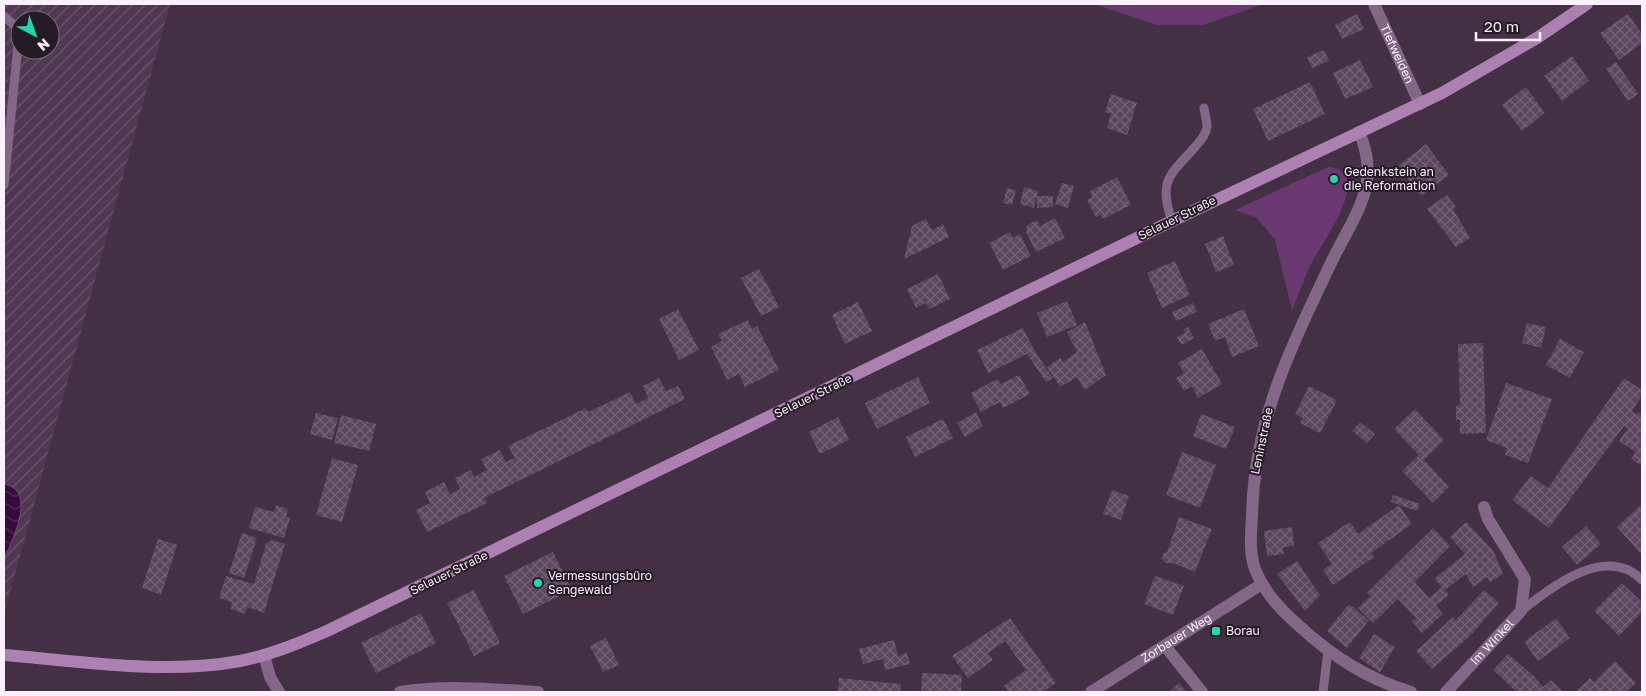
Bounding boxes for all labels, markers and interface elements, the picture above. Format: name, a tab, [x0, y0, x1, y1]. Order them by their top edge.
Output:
north arrow	[10, 10, 60, 60]
scale bar	[1476, 10, 1540, 42]
text: 20 m	[1484, 17, 1519, 35]
street label: Tiefweiden	[1377, 22, 1418, 86]
text: N	[34, 35, 53, 55]
place label: Gedenkstein an die Reformation	[1344, 164, 1435, 193]
marker: Gedenkstein an die Reformation	[1328, 173, 1340, 185]
street label: Selauer Straße	[1135, 192, 1218, 243]
street label: Selauer Straße	[771, 370, 854, 421]
street label: Leninstraße	[1247, 406, 1276, 476]
street label: Selauer Straße	[407, 547, 490, 598]
place label: Vermessungsbüro Sengewald	[548, 568, 652, 597]
marker: Vermessungsbüro Sengewald	[532, 577, 544, 589]
street label: Zorbauer Weg	[1138, 610, 1214, 665]
street label: Im Winkel	[1467, 616, 1517, 668]
place label: Borau	[1226, 623, 1260, 638]
marker: Borau	[1210, 625, 1222, 637]

